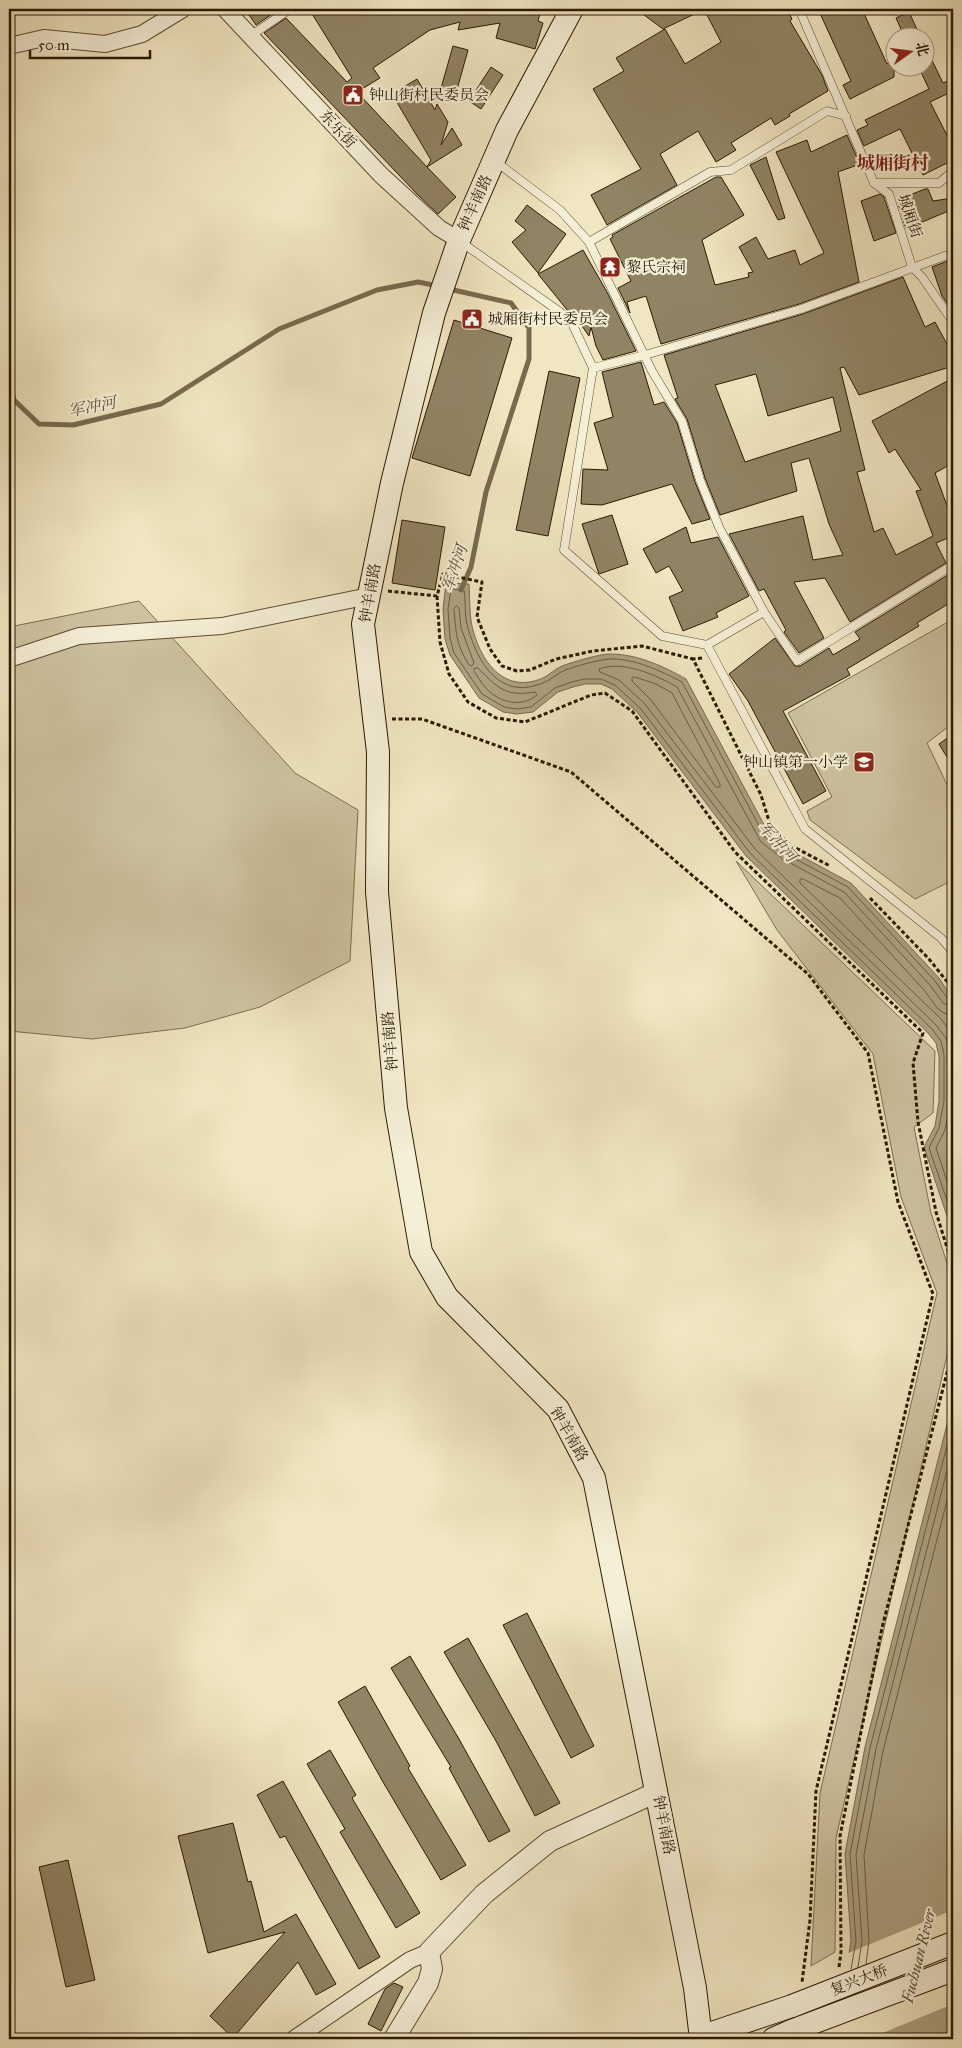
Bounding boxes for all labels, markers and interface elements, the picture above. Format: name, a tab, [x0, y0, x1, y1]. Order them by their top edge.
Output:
scale bar	[30, 28, 150, 60]
north arrow	[884, 28, 934, 78]
text: 50 m	[38, 36, 70, 54]
text: 北	[912, 40, 932, 58]
public building icon: 钟山街村民委员会	[341, 83, 365, 107]
place label: 钟山街村民委员会	[369, 86, 489, 104]
street label: 东乐街	[316, 106, 360, 152]
district label: 城厢街村	[857, 152, 929, 174]
street label: 钟羊南路	[455, 172, 495, 234]
street label: 城厢街	[894, 192, 926, 240]
temple icon: 黎氏宗祠	[598, 255, 622, 279]
place label: 黎氏宗祠	[626, 258, 686, 276]
public building icon: 城厢街村民委员会	[460, 307, 484, 331]
place label: 城厢街村民委员会	[488, 310, 608, 328]
water label: 军冲河	[67, 392, 120, 420]
water label: 军冲河	[438, 540, 472, 594]
street label: 钟羊南路	[356, 562, 384, 624]
school or university icon: 钟山镇第一小学	[852, 750, 876, 774]
place label: 钟山镇第一小学	[743, 753, 848, 771]
water label: 军冲河	[755, 817, 803, 868]
street label: 钟羊南路	[378, 1010, 402, 1072]
street label: 钟羊南路	[546, 1404, 592, 1464]
street label: 钟羊南路	[649, 1794, 679, 1856]
water label: Fuchuan River	[897, 1906, 940, 2006]
street label: 复兴大桥	[828, 1961, 890, 1999]

